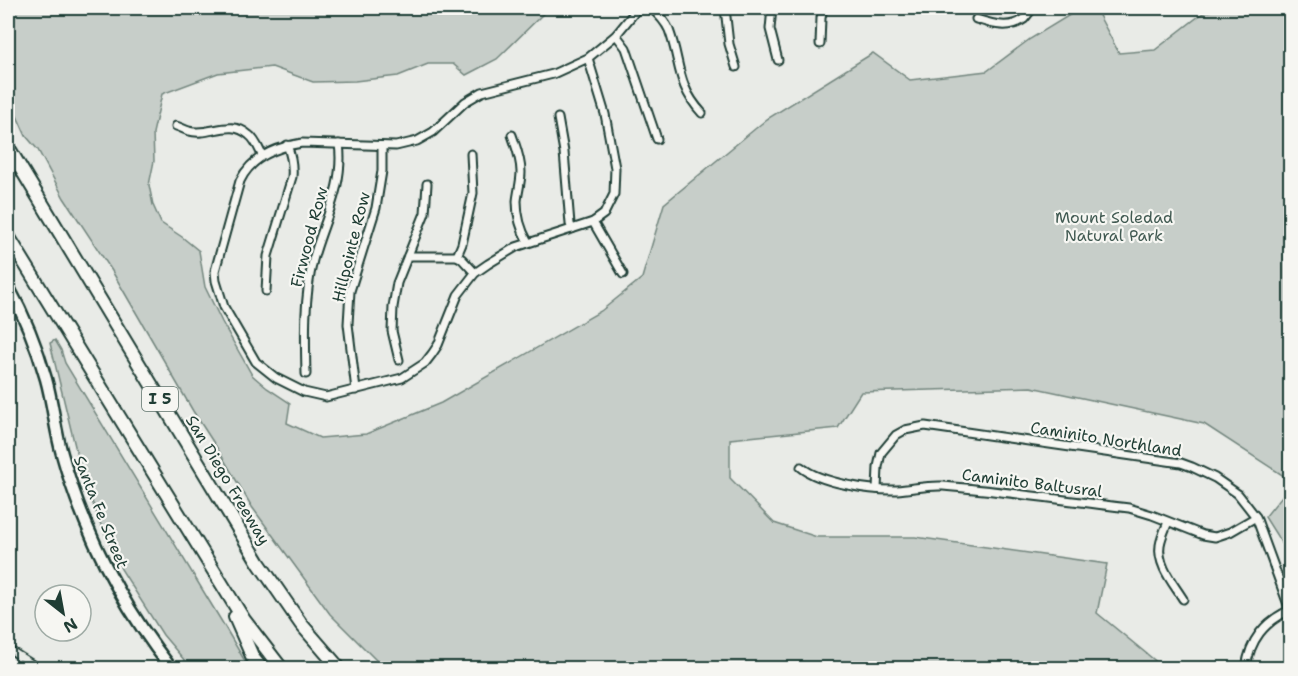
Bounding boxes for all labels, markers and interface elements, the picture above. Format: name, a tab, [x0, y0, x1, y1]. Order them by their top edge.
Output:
street label: Firwood Row	[286, 184, 333, 290]
street label: Hillpointe Row	[327, 190, 375, 304]
park label: Mount Soledad Natural Park	[1055, 207, 1173, 246]
road number: I 5	[142, 387, 178, 411]
street label: San Diego Freeway	[181, 411, 275, 549]
street label: Caminito Northland	[1029, 417, 1183, 461]
street label: Santa Fe Street	[69, 452, 133, 572]
street label: Caminito Baltusral	[961, 464, 1104, 502]
north arrow	[33, 583, 93, 643]
text: N	[60, 613, 81, 638]

